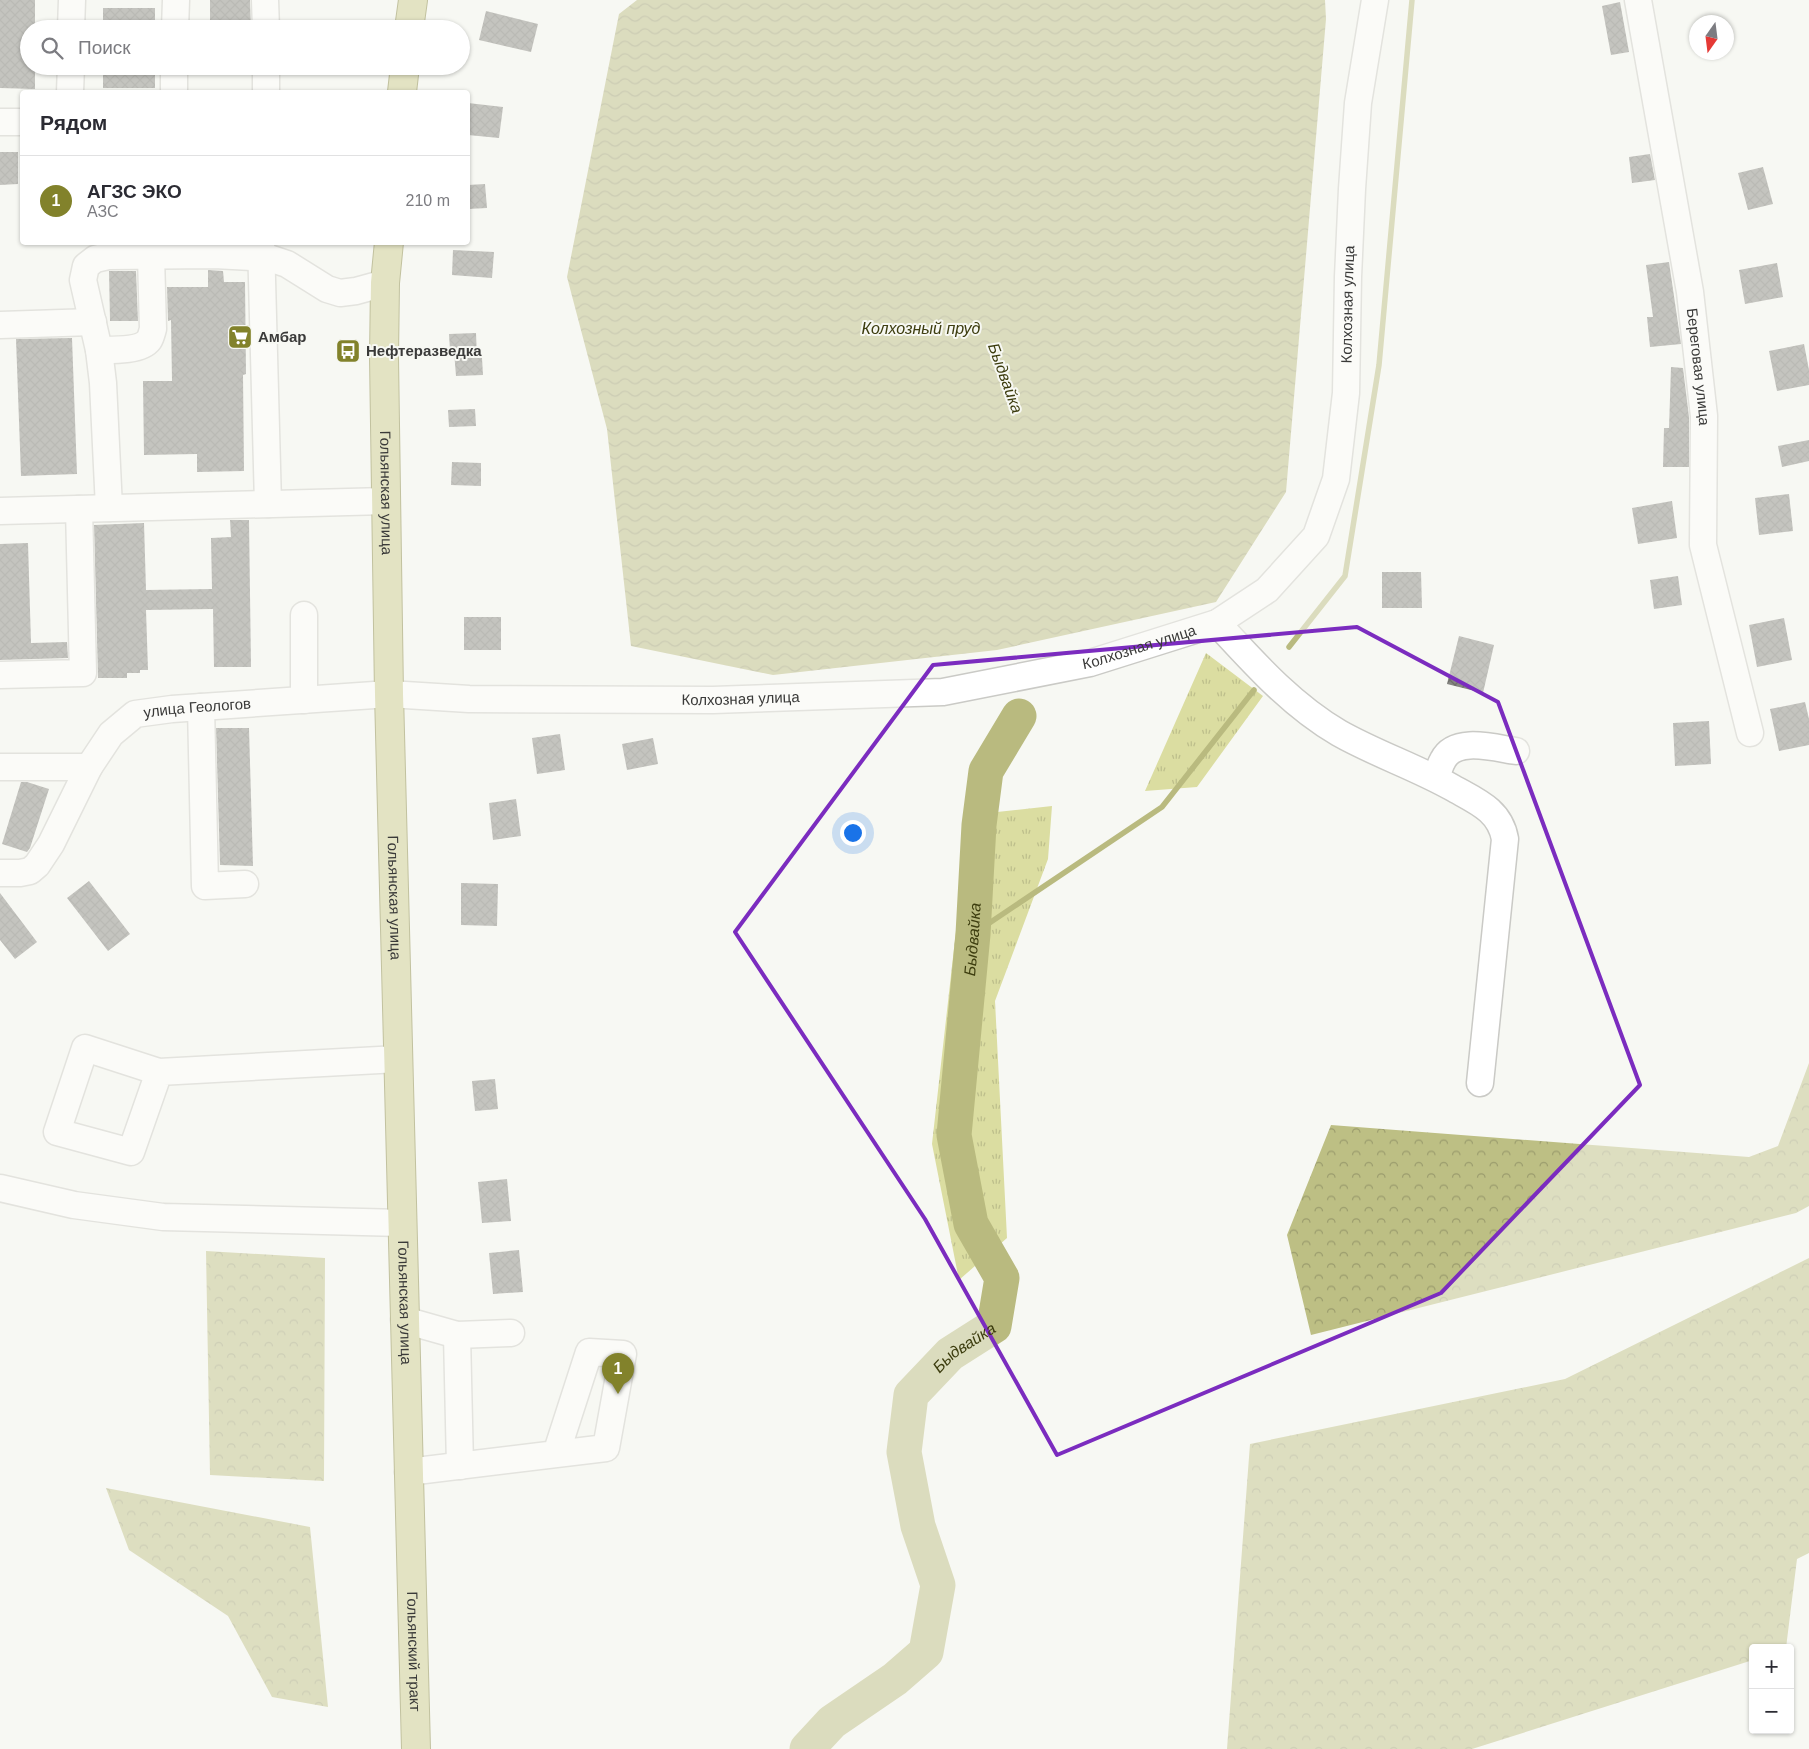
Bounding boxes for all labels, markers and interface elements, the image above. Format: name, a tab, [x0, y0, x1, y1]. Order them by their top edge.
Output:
north arrow	[1689, 15, 1734, 60]
search box	[20, 20, 470, 75]
icon: search	[38, 34, 66, 62]
text: Поиск	[78, 37, 131, 58]
text: Рядом	[40, 111, 107, 134]
text: АГЗС ЭКО	[87, 181, 182, 202]
text: 1	[52, 192, 60, 209]
text: 210 m	[406, 192, 450, 209]
text: АЗС	[87, 203, 119, 220]
street label: Колхозная улица	[1338, 244, 1357, 364]
street label: Береговая улица	[1684, 307, 1713, 426]
water label: Колхозный пруд	[862, 320, 981, 337]
supermarket icon: Амбар	[227, 324, 253, 350]
place label: Амбар	[258, 328, 307, 345]
bus stop icon: Нефтеразведка	[335, 338, 361, 364]
water label: Быдвайка	[985, 341, 1026, 416]
place label: Нефтеразведка	[366, 342, 482, 359]
street label: Гольянская улица	[377, 430, 396, 556]
street label: Колхозная улица	[1081, 621, 1199, 672]
street label: Колхозная улица	[681, 688, 801, 708]
street label: улица Геологов	[142, 695, 251, 721]
your location	[840, 820, 866, 846]
street label: Гольянская улица	[385, 835, 405, 961]
water label: Быдвайка	[961, 902, 984, 977]
street label: Гольянская улица	[395, 1240, 415, 1366]
water label: Быдвайка	[929, 1319, 999, 1376]
pin: 1	[602, 1353, 634, 1394]
street label: Гольянский тракт	[404, 1591, 424, 1712]
map controls	[1749, 1644, 1794, 1734]
button: +	[1749, 1644, 1794, 1689]
button: −	[1749, 1689, 1794, 1734]

